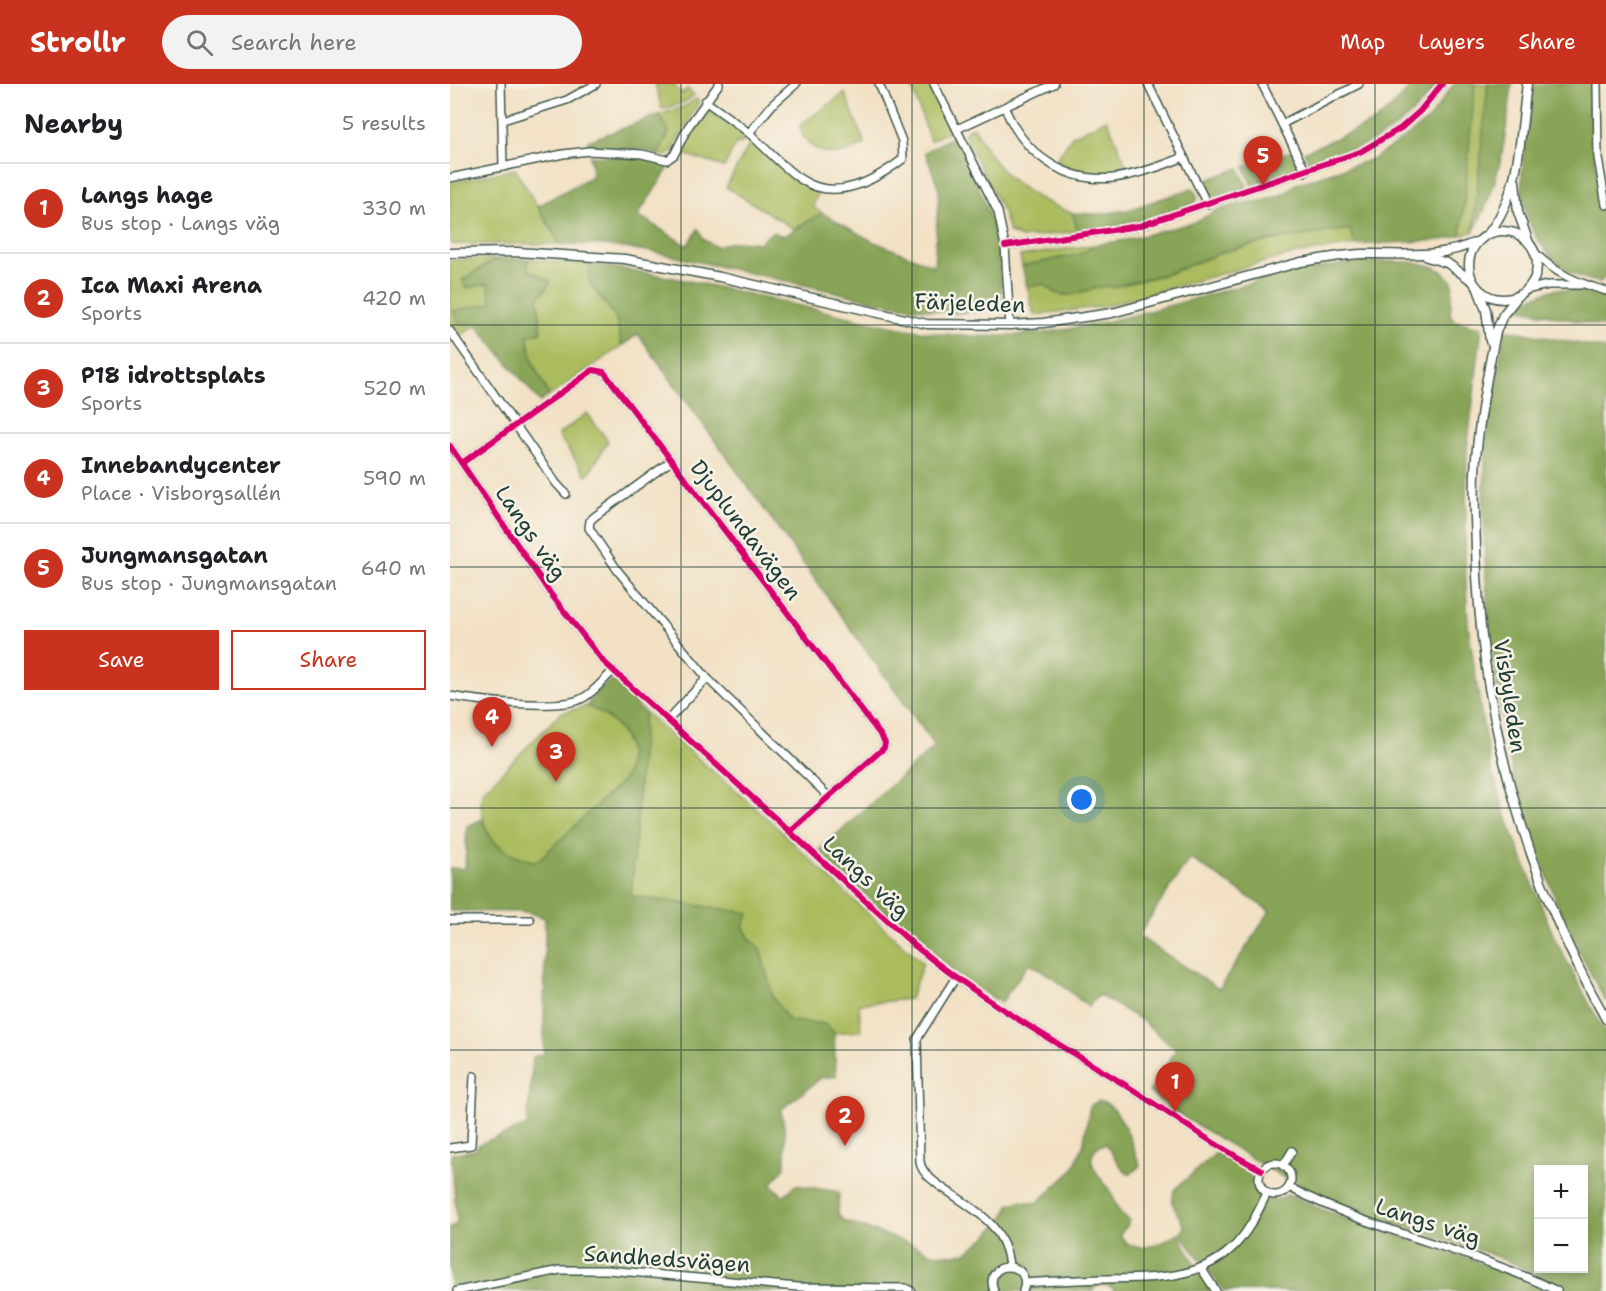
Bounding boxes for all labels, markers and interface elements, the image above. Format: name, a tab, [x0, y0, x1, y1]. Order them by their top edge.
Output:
search box	[162, 15, 582, 69]
text: Strollr	[30, 23, 126, 61]
icon: search	[183, 26, 216, 59]
text: Search here	[231, 28, 357, 57]
text: Map	[1340, 28, 1385, 56]
text: Layers	[1418, 28, 1485, 56]
text: Share	[1518, 28, 1576, 56]
text: Nearby	[24, 106, 123, 141]
text: 5 results	[342, 110, 426, 136]
pin: 5	[1244, 136, 1282, 186]
text: Langs hage	[81, 181, 213, 210]
text: 1	[39, 195, 48, 221]
text: 330 m	[362, 195, 426, 221]
text: Bus stop · Langs väg	[81, 210, 280, 236]
text: Ica Maxi Arena	[81, 271, 262, 300]
text: 2	[37, 285, 51, 311]
text: 420 m	[362, 285, 426, 311]
street label: Färjeleden	[914, 287, 1026, 319]
text: Sports	[81, 300, 142, 326]
text: P18 idrottsplats	[81, 361, 266, 390]
text: 3	[37, 375, 51, 401]
text: 520 m	[363, 375, 426, 401]
text: Sports	[81, 390, 142, 416]
text: Innebandycenter	[81, 451, 281, 480]
street label: Djuplundavägen	[684, 454, 808, 606]
text: 4	[37, 465, 51, 491]
text: 590 m	[363, 465, 426, 491]
text: Place · Visborgsallén	[81, 480, 281, 506]
street label: Langs väg	[489, 480, 573, 586]
text: Jungmansgatan	[81, 541, 268, 570]
text: 5	[37, 555, 50, 581]
text: 640 m	[361, 555, 426, 581]
text: Bus stop · Jungmansgatan	[81, 570, 337, 596]
button: Save	[24, 630, 219, 690]
button: Share	[231, 630, 426, 690]
street label: Visbyleden	[1487, 637, 1533, 755]
pin: 4	[472, 698, 512, 747]
pin: 3	[536, 732, 576, 782]
your location	[1067, 785, 1096, 814]
street label: Langs väg	[816, 829, 916, 925]
pin: 1	[1156, 1062, 1194, 1112]
pin: 2	[826, 1096, 864, 1146]
map controls	[1534, 1165, 1588, 1273]
button: +	[1534, 1165, 1588, 1219]
street label: Langs väg	[1372, 1191, 1484, 1253]
button: −	[1534, 1219, 1588, 1273]
street label: Sandhedsvägen	[583, 1239, 751, 1279]

